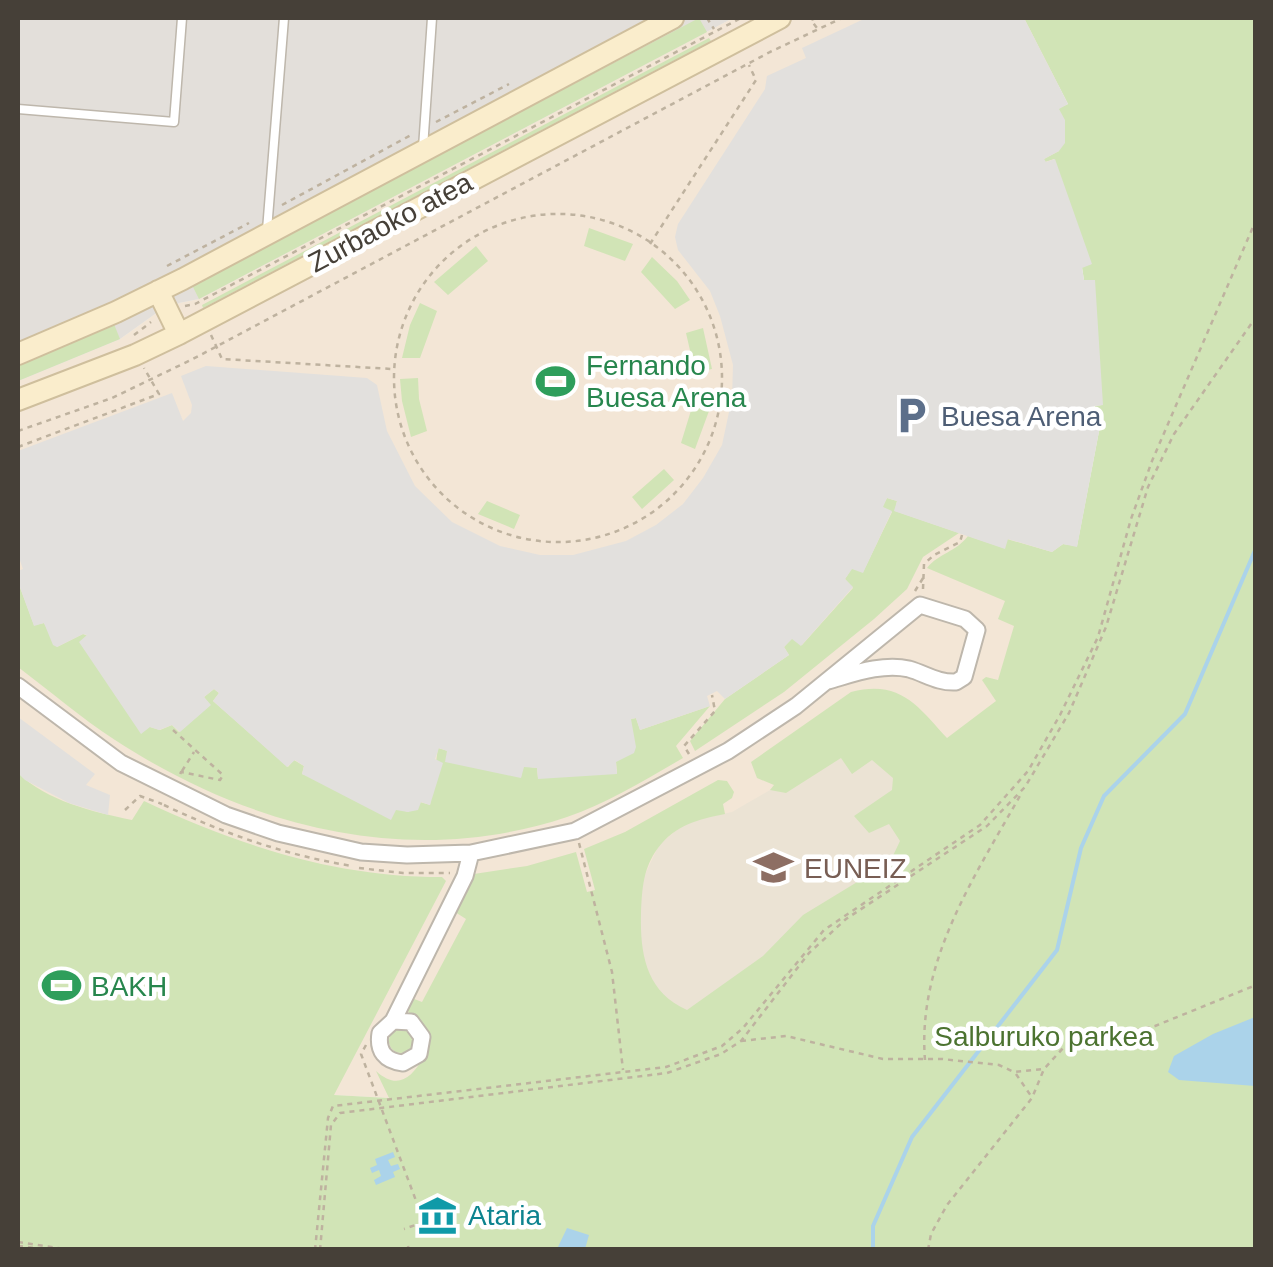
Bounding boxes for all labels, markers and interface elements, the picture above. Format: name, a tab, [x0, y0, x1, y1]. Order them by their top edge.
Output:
street label: Zurbaoko atea	[303, 166, 478, 279]
place label: Fernando Buesa Arena	[586, 350, 747, 413]
sports icon: Fernando Buesa Arena	[535, 360, 577, 402]
parking icon: Buesa Arena	[890, 395, 932, 437]
place label: Buesa Arena	[941, 401, 1102, 432]
school or university icon: EUNEIZ	[753, 847, 795, 889]
place label: EUNEIZ	[804, 853, 907, 884]
sports icon: BAKH	[40, 965, 82, 1007]
place label: BAKH	[91, 971, 167, 1002]
park label: Salburuko parkea	[934, 1021, 1154, 1052]
museum icon: Ataria	[417, 1194, 459, 1236]
place label: Ataria	[468, 1200, 542, 1231]

